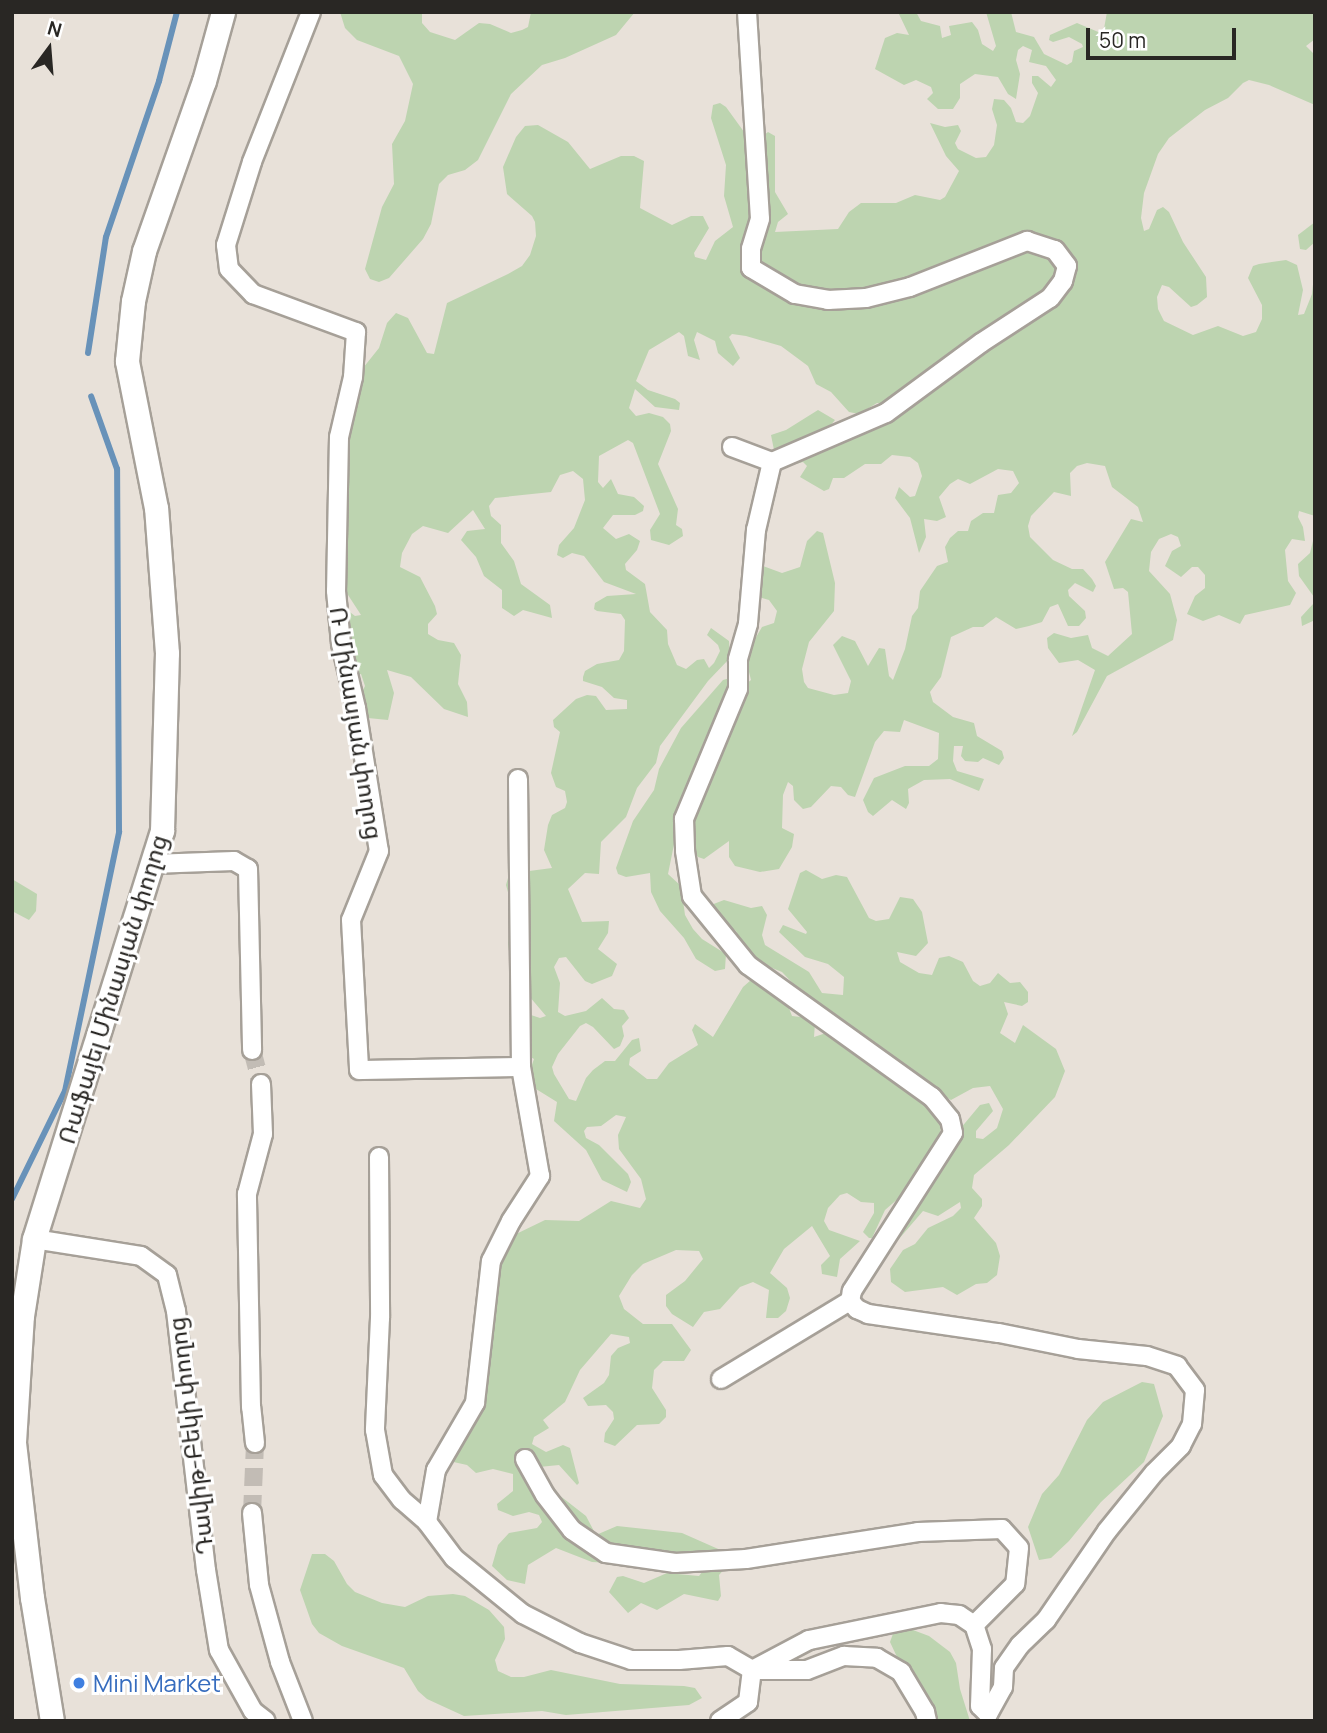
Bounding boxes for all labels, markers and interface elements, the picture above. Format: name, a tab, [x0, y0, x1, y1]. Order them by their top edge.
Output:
north arrow	[14, 14, 84, 84]
text: N	[45, 14, 65, 43]
scale bar	[1089, 14, 1240, 58]
text: 50 m	[1099, 26, 1146, 54]
street label: Ռ Մինասյան փողոց	[324, 605, 390, 841]
street label: Ռաֆայել Մինասյան փողոց	[51, 831, 173, 1147]
street label: Դավիթ-Բեկի փողոց	[161, 1315, 219, 1557]
place label: Mini Market	[93, 1669, 221, 1697]
marker: Mini Market	[71, 1675, 87, 1691]

